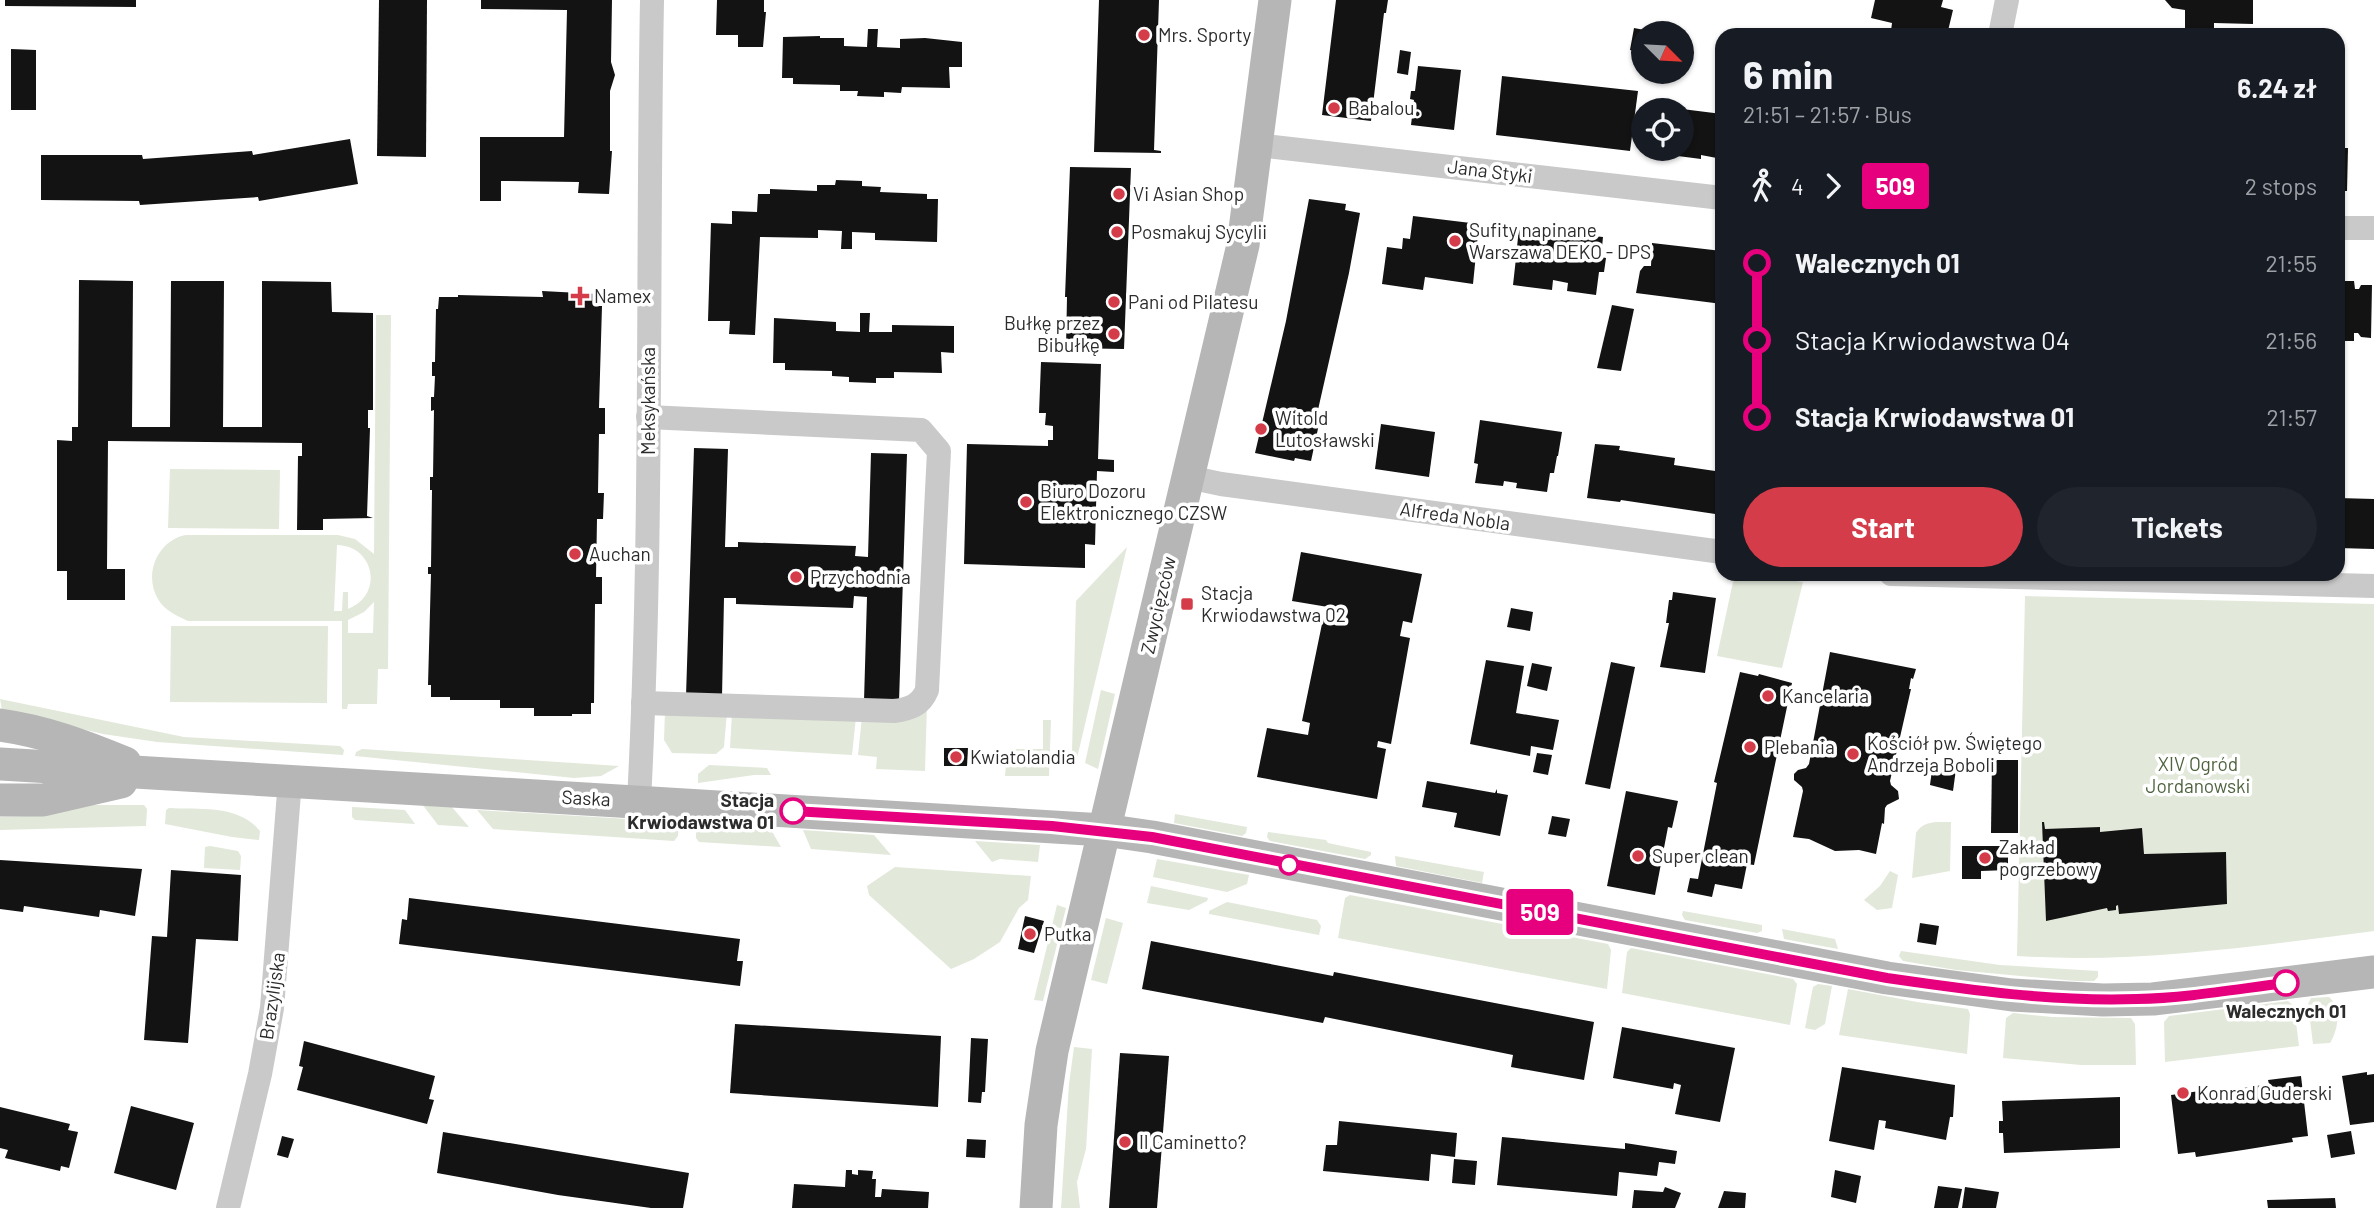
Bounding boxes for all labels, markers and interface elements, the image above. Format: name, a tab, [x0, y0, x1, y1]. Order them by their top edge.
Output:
north arrow	[1631, 21, 1694, 84]
map controls	[1631, 21, 1694, 161]
place label: Mrs. Sporty	[1158, 23, 1252, 46]
marker: Mrs. Sporty	[1136, 27, 1152, 43]
text: 6 min	[1743, 51, 1833, 97]
text: 6.24 zł	[2237, 72, 2317, 103]
place label: Babalou.	[1348, 96, 1420, 119]
button: locate	[1631, 98, 1694, 161]
marker: Babalou.	[1326, 100, 1342, 116]
text: 21:51 – 21:57 · Bus	[1743, 100, 1912, 128]
street label: Jana Styki	[1446, 154, 1534, 187]
icon: walk	[1743, 167, 1781, 205]
icon: forward	[1814, 167, 1852, 205]
text: 509	[1876, 171, 1915, 200]
text: 4	[1791, 172, 1804, 200]
text: 2 stops	[2245, 172, 2317, 200]
place label: Vi Asian Shop	[1133, 182, 1244, 205]
marker: Vi Asian Shop	[1111, 186, 1127, 202]
place label: Sufity napinane Warszawa DEKO - DPS	[1469, 218, 1651, 263]
place label: Posmakuj Sycylii	[1131, 220, 1267, 243]
marker: Posmakuj Sycylii	[1109, 224, 1125, 240]
marker: Sufity napinane Warszawa DEKO - DPS	[1447, 233, 1463, 249]
text: Walecznych 01	[1795, 247, 1960, 278]
text: 21:55	[2266, 249, 2317, 277]
place label: Namex	[594, 284, 651, 307]
marker: Namex	[572, 288, 588, 304]
place label: Pani od Pilatesu	[1128, 290, 1258, 313]
marker: Pani od Pilatesu	[1106, 294, 1122, 310]
place label: Bułkę przez Bibułkę	[1004, 311, 1100, 356]
text: Stacja Krwiodawstwa 04	[1795, 324, 2070, 355]
marker: Bułkę przez Bibułkę	[1106, 326, 1122, 342]
text: 21:56	[2265, 326, 2317, 354]
street label: Meksykańska	[636, 347, 659, 455]
text: Stacja Krwiodawstwa 01	[1795, 401, 2074, 432]
text: 21:57	[2266, 403, 2317, 431]
place label: Witold Lutosławski	[1275, 406, 1375, 451]
marker: Witold Lutosławski	[1253, 421, 1269, 437]
place label: Biuro Dozoru Elektronicznego CZSW	[1040, 479, 1228, 524]
button: Start	[1743, 487, 2023, 567]
button: Tickets	[2037, 487, 2317, 567]
marker: Biuro Dozoru Elektronicznego CZSW	[1018, 494, 1034, 510]
street label: Alfreda Nobla	[1398, 496, 1512, 535]
place label: Auchan	[589, 542, 651, 565]
marker: Auchan	[567, 546, 583, 562]
street label: Zwycięzców	[1135, 554, 1180, 656]
place label: Przychodnia	[810, 565, 911, 588]
marker: Przychodnia	[788, 569, 804, 585]
place label: Stacja Krwiodawstwa 02	[1201, 581, 1346, 626]
marker: Stacja Krwiodawstwa 02	[1179, 596, 1195, 612]
place label: Kancelaria	[1782, 684, 1869, 707]
marker: Kancelaria	[1760, 688, 1776, 704]
place label: Kościół pw. Świętego Andrzeja Boboli	[1867, 731, 2042, 776]
place label: Plebania	[1764, 735, 1835, 758]
marker: Plebania	[1742, 739, 1758, 755]
place label: Kwiatolandia	[970, 745, 1076, 768]
marker: Kościół pw. Świętego Andrzeja Boboli	[1845, 746, 1861, 762]
marker: Kwiatolandia	[948, 749, 964, 765]
park label: XIV Ogród Jordanowski	[2146, 752, 2250, 797]
street label: Saska	[561, 785, 611, 810]
place label: Stacja Krwiodawstwa 01	[627, 788, 774, 833]
marker: Stacja Krwiodawstwa 01	[780, 798, 806, 824]
place label: Zakład pogrzebowy	[1999, 835, 2098, 880]
place label: Super clean	[1652, 844, 1749, 867]
marker: Super clean	[1630, 848, 1646, 864]
marker: Zakład pogrzebowy	[1977, 850, 1993, 866]
unlabelled marker	[1279, 855, 1299, 875]
line badge: 509	[1500, 889, 1580, 935]
text: 509	[1520, 897, 1560, 926]
place label: Putka	[1044, 922, 1091, 945]
marker: Putka	[1022, 926, 1038, 942]
street label: Brazylijska	[254, 951, 289, 1041]
marker: Walecznych 01	[2273, 970, 2299, 996]
place label: Walecznych 01	[2226, 999, 2346, 1022]
place label: Konrad Guderski	[2197, 1081, 2332, 1104]
marker: Konrad Guderski	[2175, 1085, 2191, 1101]
place label: Il Caminetto?	[1139, 1130, 1247, 1153]
marker: Il Caminetto?	[1117, 1134, 1133, 1150]

